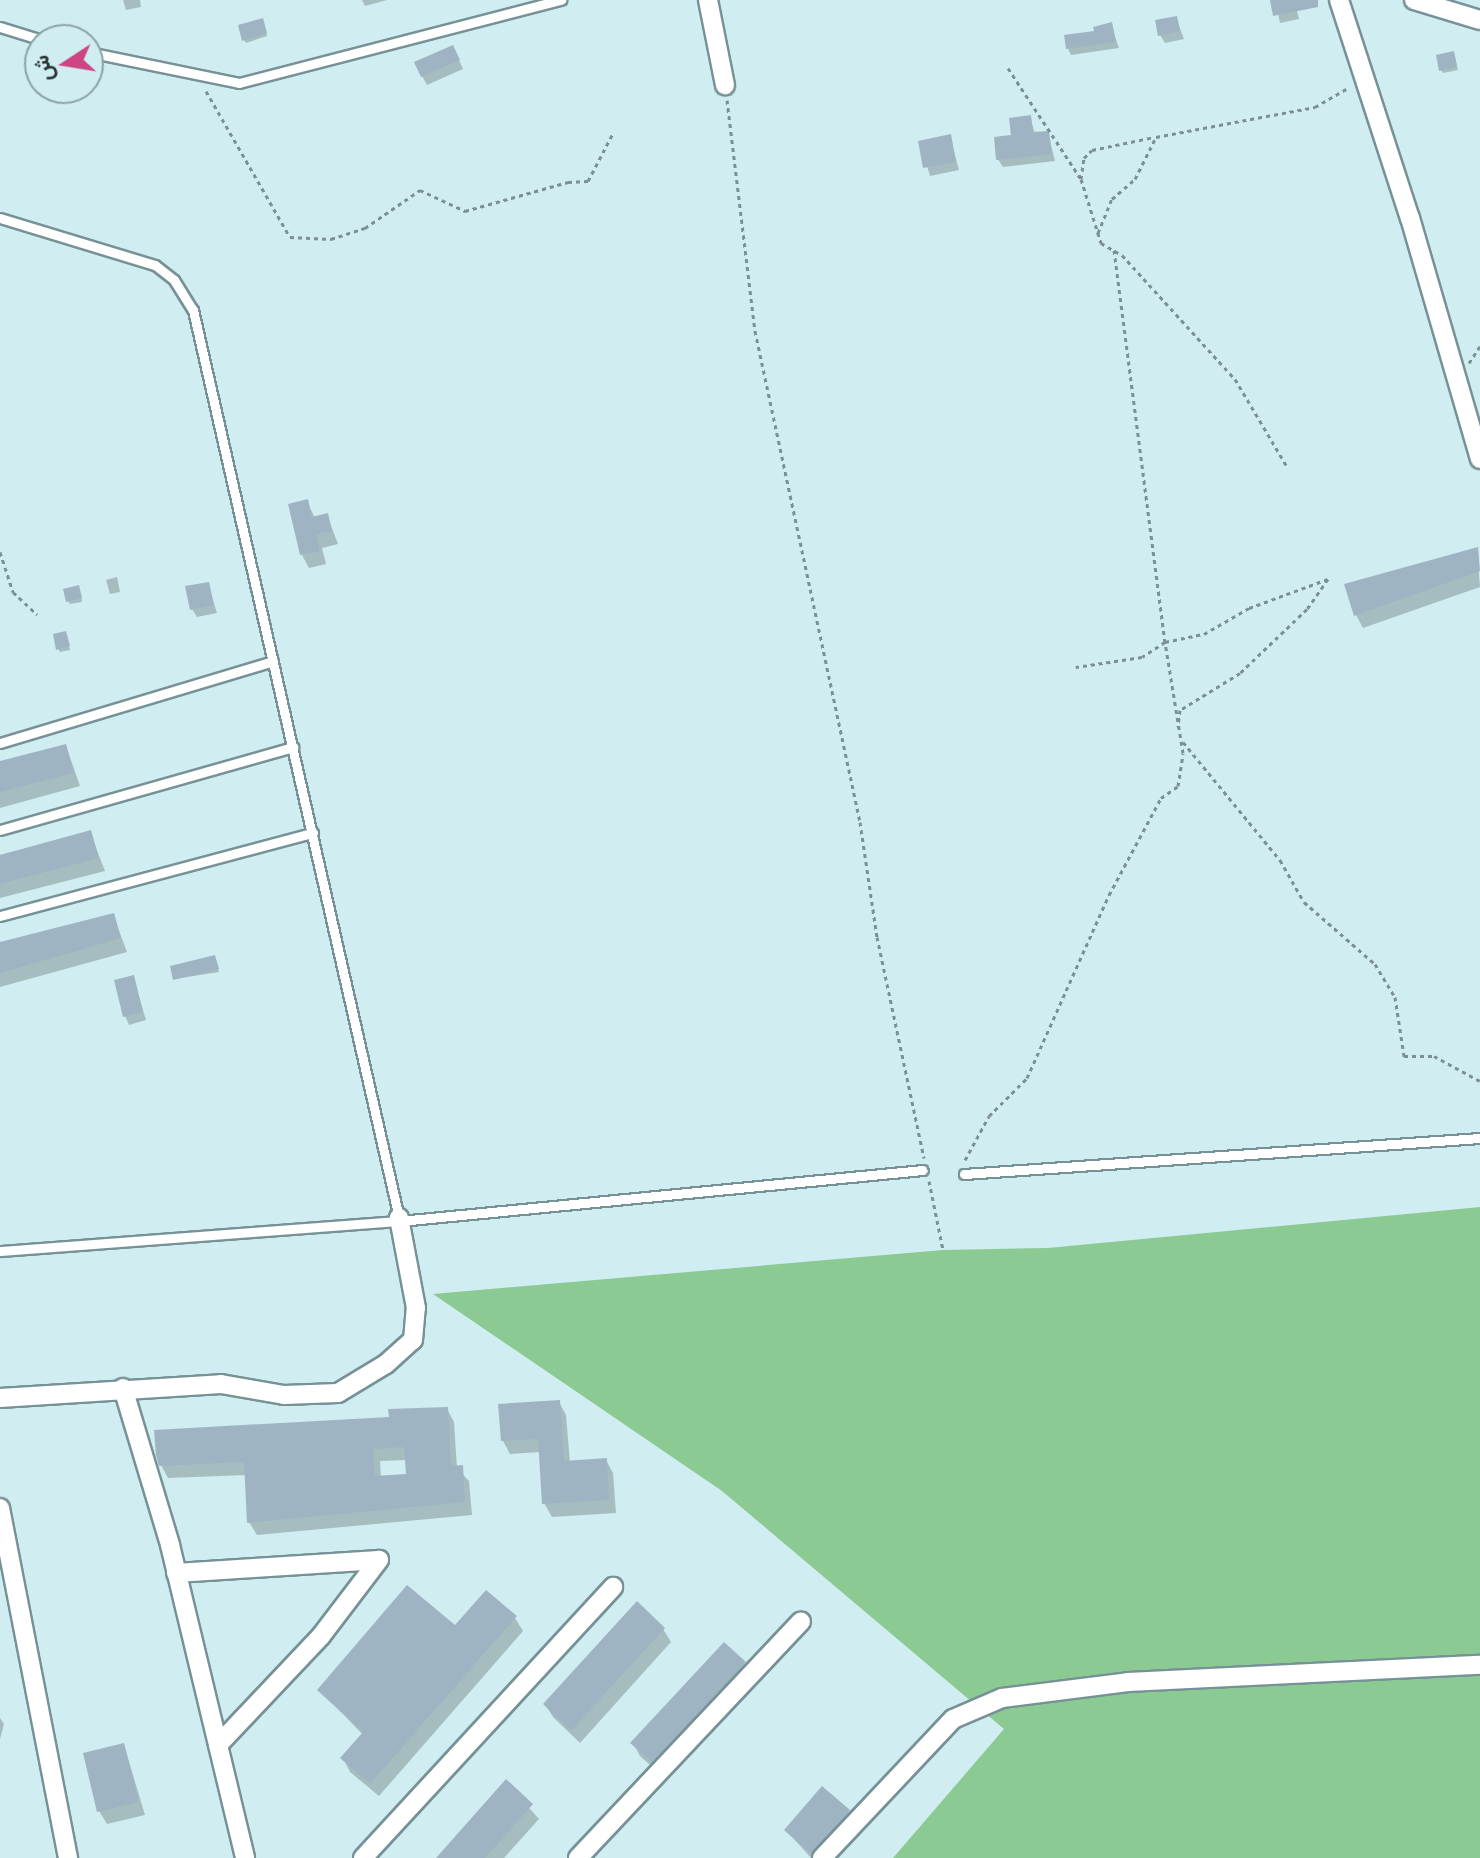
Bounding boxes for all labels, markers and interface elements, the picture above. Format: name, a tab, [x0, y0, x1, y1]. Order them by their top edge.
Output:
north arrow	[24, 24, 104, 104]
text: ش	[24, 52, 61, 85]

